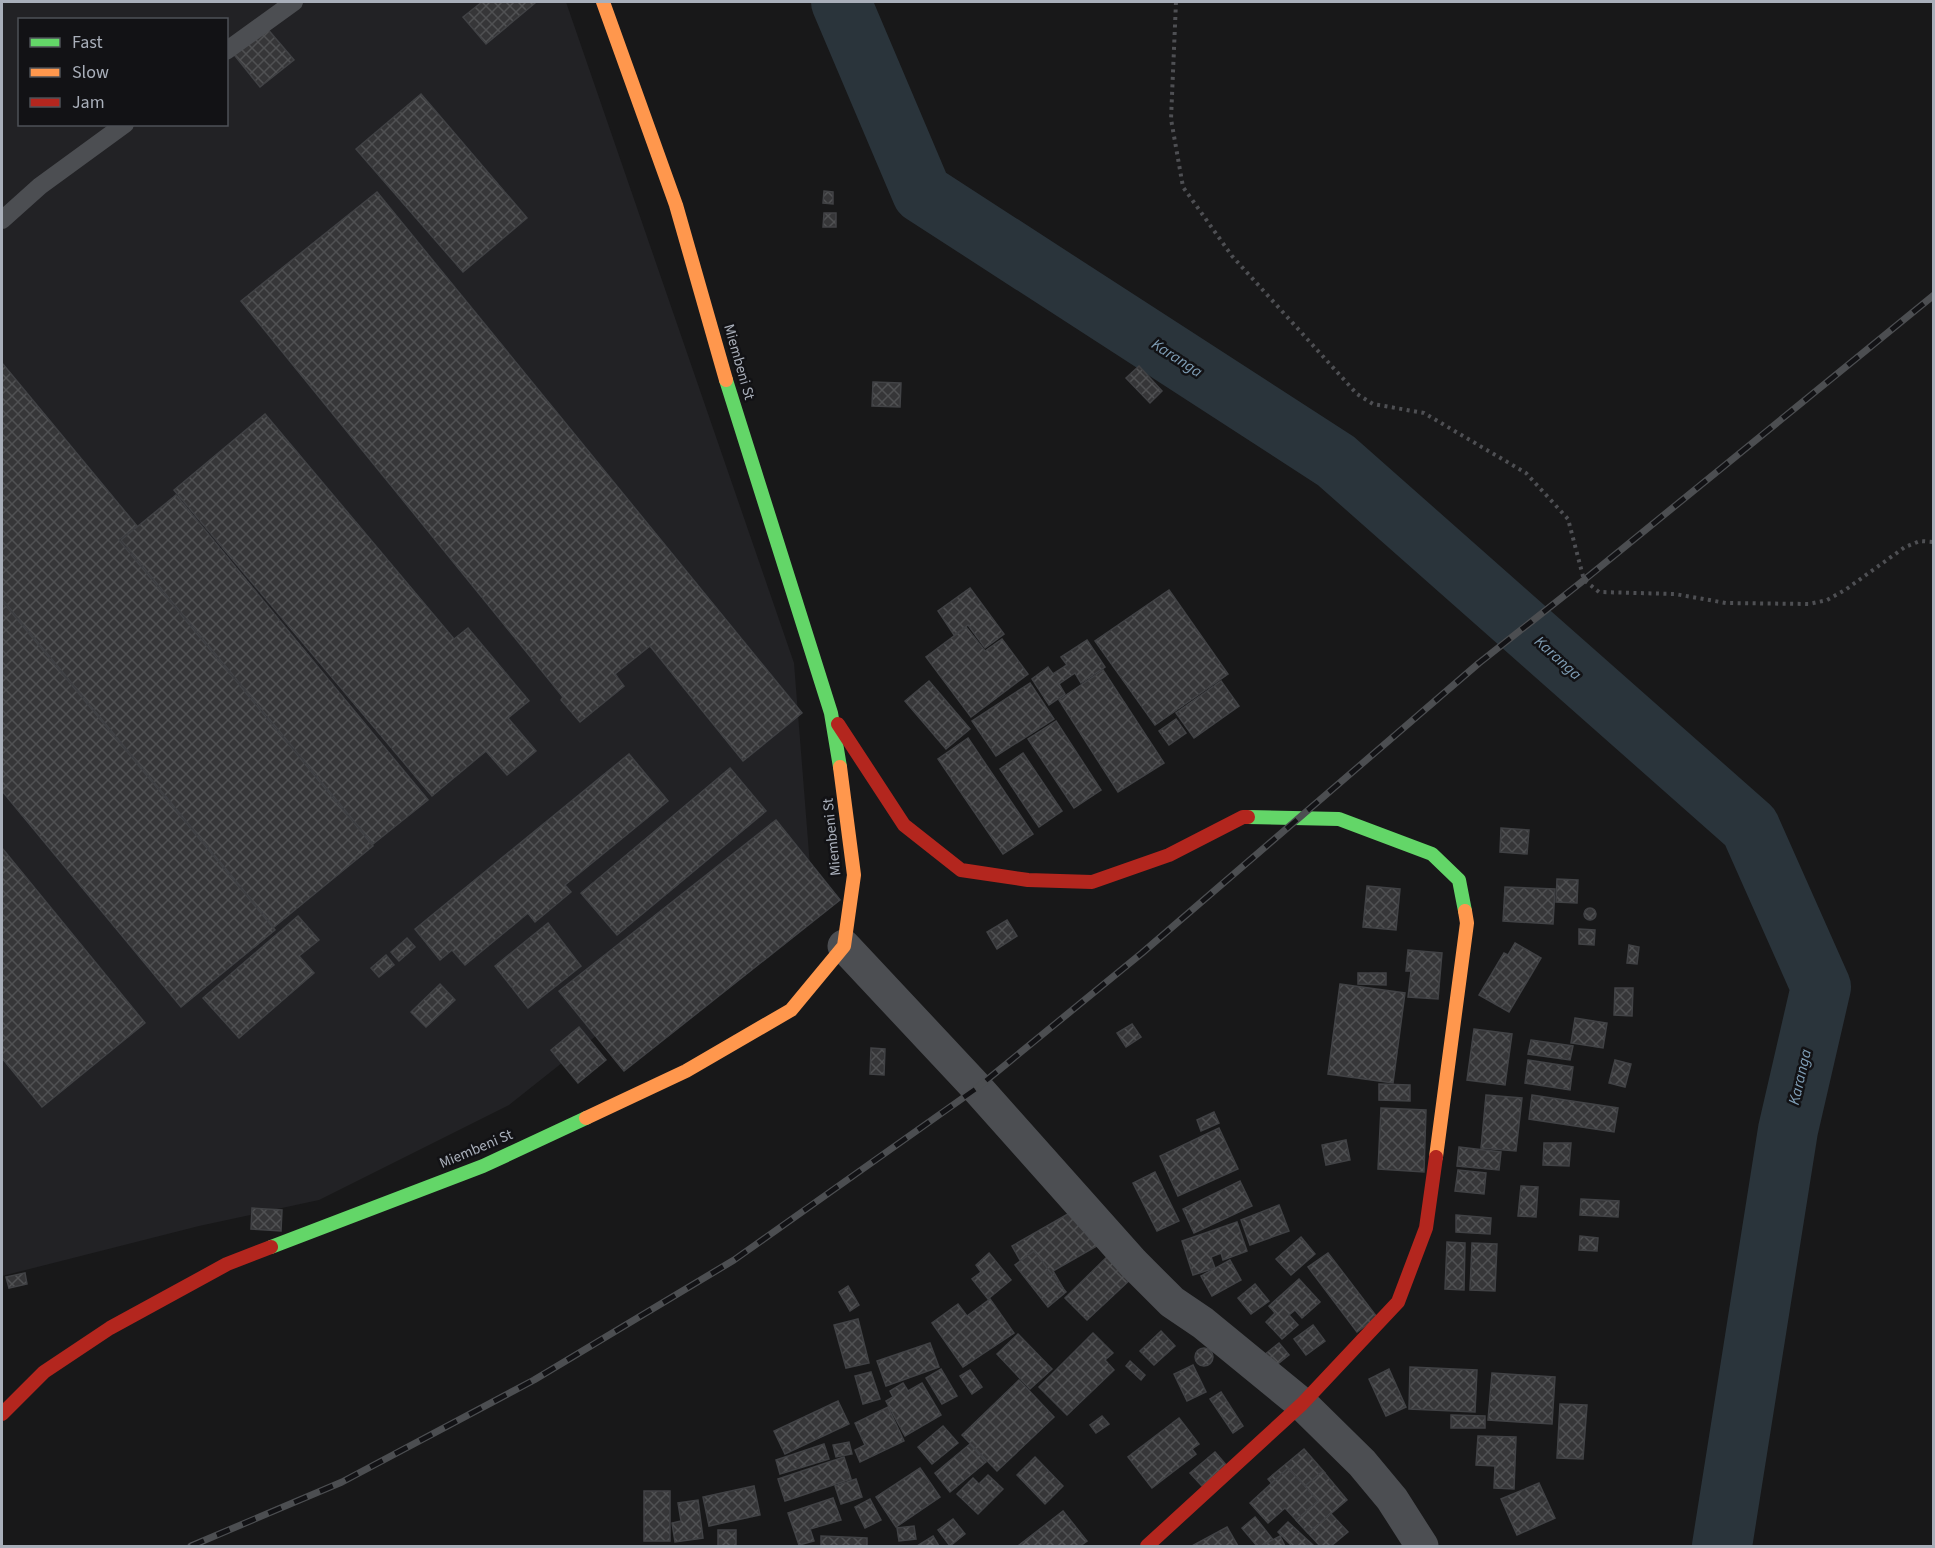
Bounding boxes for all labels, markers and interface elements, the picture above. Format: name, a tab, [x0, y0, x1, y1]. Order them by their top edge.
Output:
legend	[18, 18, 228, 126]
text: Fast	[72, 30, 103, 55]
text: Slow	[72, 60, 109, 85]
text: Jam	[72, 90, 105, 115]
street label: Miembeni St	[718, 322, 760, 402]
water label: Karanga	[1147, 333, 1207, 383]
water label: Karanga	[1530, 631, 1587, 685]
street label: Miembeni St	[817, 797, 847, 877]
water label: Karanga	[1783, 1047, 1817, 1107]
street label: Miembeni St	[436, 1124, 516, 1174]

